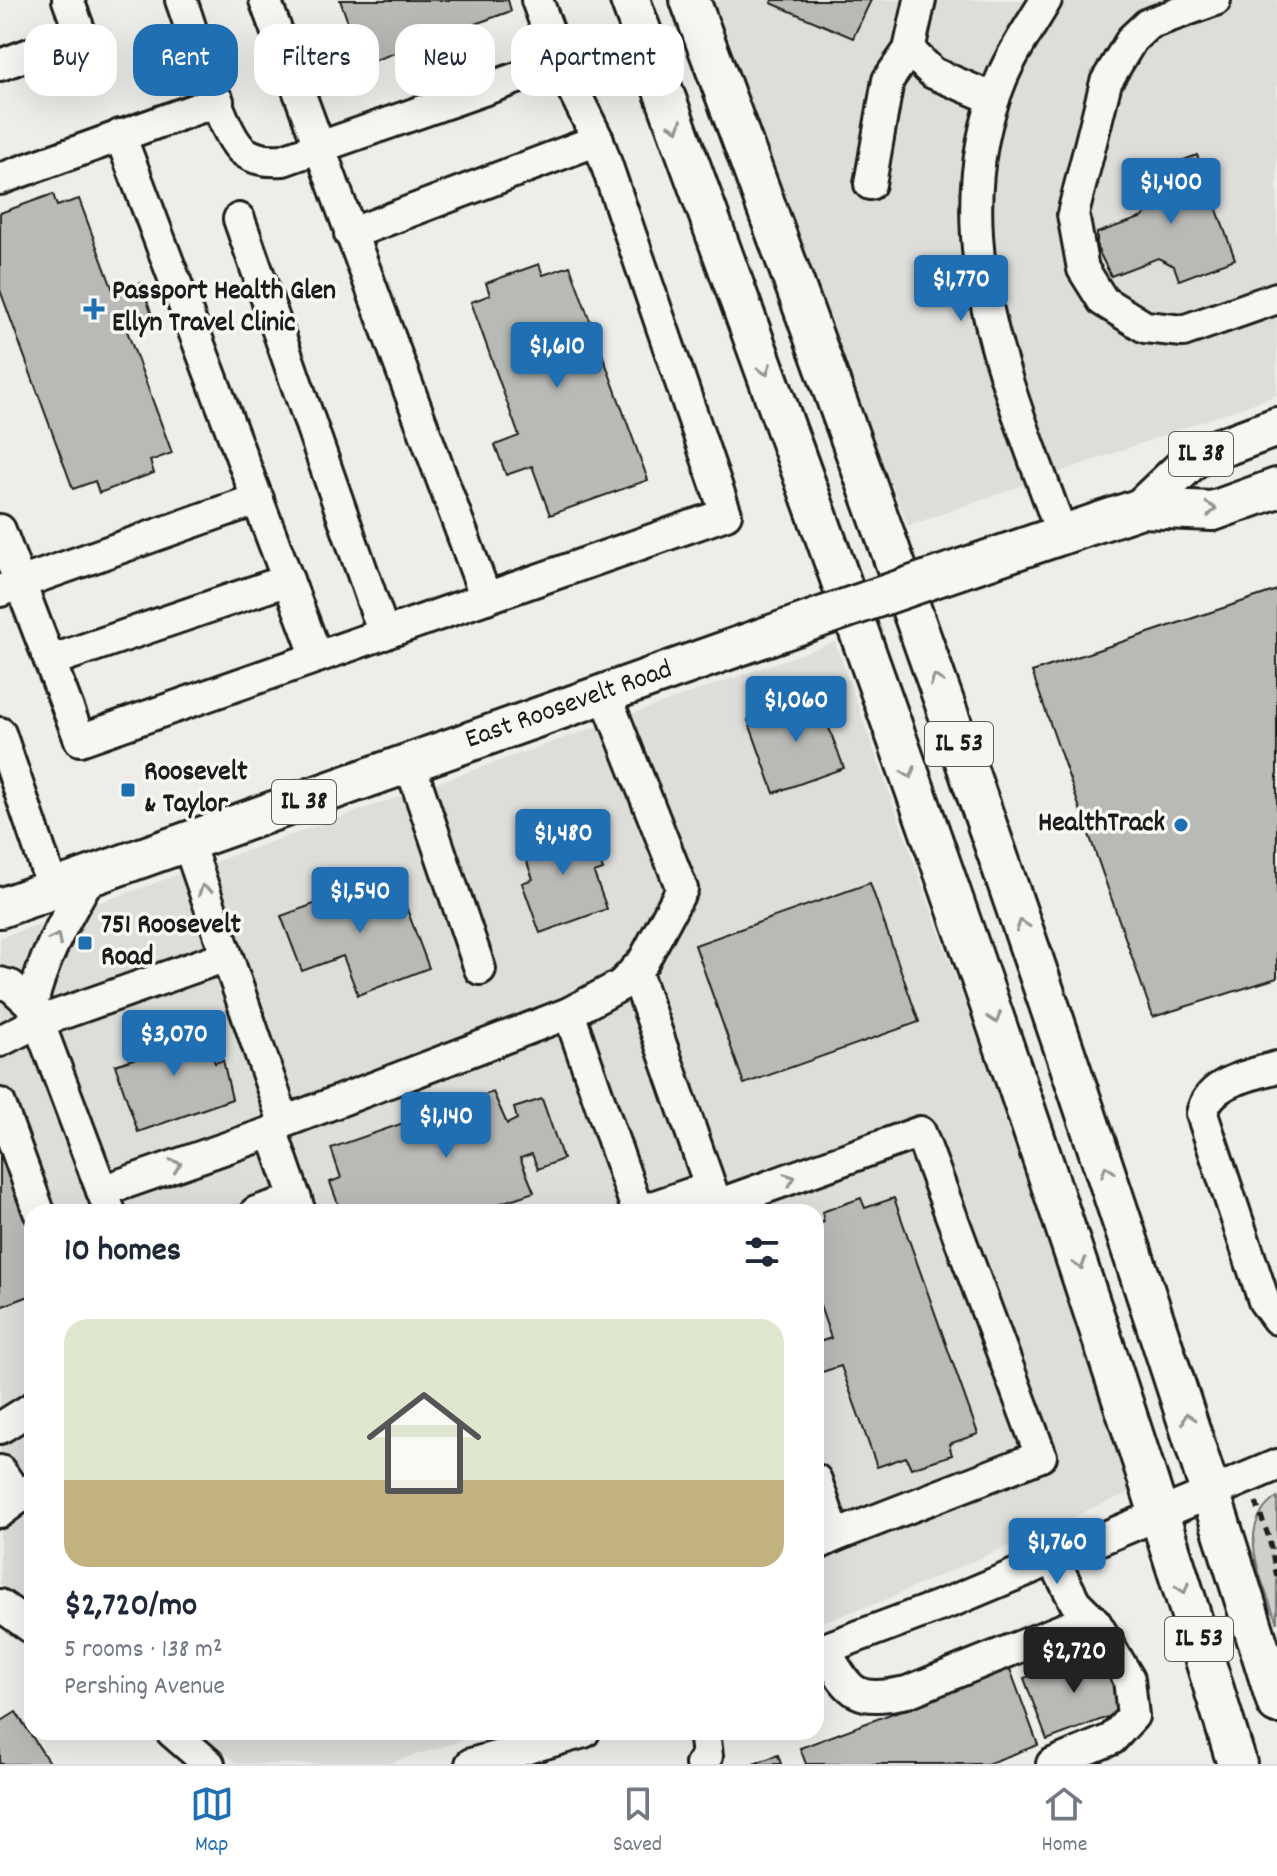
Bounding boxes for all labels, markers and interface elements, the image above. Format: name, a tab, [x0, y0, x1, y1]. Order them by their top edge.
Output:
chip: Buy	[24, 24, 117, 96]
chip: Rent	[133, 24, 238, 96]
chip: Filters	[254, 24, 379, 96]
chip: New	[395, 24, 495, 96]
chip: Apartment	[511, 24, 684, 96]
one-way arrow	[666, 118, 683, 132]
pin: $1,400	[1106, 158, 1236, 226]
text: $1,400	[1140, 165, 1202, 202]
pin: $1,770	[896, 255, 1026, 323]
text: $1,770	[932, 262, 990, 299]
place label: Passport Health Glen Ellyn Travel Clinic	[112, 273, 336, 345]
marker: Passport Health Glen Ellyn Travel Clinic	[83, 298, 105, 320]
pin: $1,610	[492, 322, 622, 390]
text: $1,610	[529, 329, 585, 366]
one-way arrow	[755, 362, 772, 376]
road number: IL 38	[1169, 432, 1233, 476]
one-way arrow	[1204, 500, 1217, 517]
street label: East Roosevelt Road	[460, 651, 678, 761]
one-way arrow	[929, 674, 946, 688]
pin: $1,060	[731, 676, 861, 744]
text: $1,060	[764, 683, 828, 720]
road number: IL 53	[925, 722, 993, 766]
place label: Roosevelt & Taylor	[144, 754, 248, 826]
one-way arrow	[899, 765, 916, 779]
road number: IL 38	[272, 780, 336, 824]
marker: Roosevelt & Taylor	[119, 781, 137, 799]
place label: HealthTrack	[1038, 805, 1165, 845]
pin: $1,480	[498, 809, 628, 877]
text: $1,480	[533, 816, 593, 853]
marker: HealthTrack	[1172, 816, 1190, 834]
pin: $1,540	[295, 867, 425, 935]
text: $1,540	[330, 874, 390, 911]
one-way arrow	[197, 883, 213, 897]
place label: 751 Roosevelt Road	[101, 907, 242, 979]
one-way arrow	[1015, 919, 1031, 933]
one-way arrow	[46, 932, 61, 947]
marker: 751 Roosevelt Road	[76, 934, 94, 952]
pin: $3,070	[109, 1010, 239, 1078]
one-way arrow	[985, 1010, 1001, 1024]
text: $3,070	[140, 1017, 208, 1054]
pin: $1,140	[381, 1092, 511, 1160]
text: $1,140	[419, 1099, 473, 1136]
one-way arrow	[168, 1159, 182, 1175]
one-way arrow	[1101, 1165, 1117, 1179]
one-way arrow	[782, 1172, 796, 1188]
text: 10 homes	[64, 1228, 181, 1277]
icon: filters	[740, 1230, 784, 1274]
one-way arrow	[1070, 1256, 1086, 1270]
icon: home	[352, 1371, 496, 1515]
one-way arrow	[1182, 1412, 1198, 1426]
pin: $1,760	[992, 1518, 1122, 1586]
text: $1,760	[1027, 1525, 1087, 1562]
one-way arrow	[1174, 1581, 1190, 1594]
text: $2,720/mo	[64, 1583, 197, 1632]
road number: IL 53	[1165, 1617, 1233, 1661]
pin: $2,720	[1009, 1627, 1139, 1695]
text: 5 rooms · 138 m²	[64, 1632, 222, 1669]
text: $2,720	[1042, 1634, 1106, 1671]
text: Pershing Avenue	[64, 1669, 225, 1706]
tab: Map	[190, 1782, 234, 1861]
tab: Saved	[613, 1782, 662, 1861]
tab: Home	[1041, 1782, 1087, 1861]

